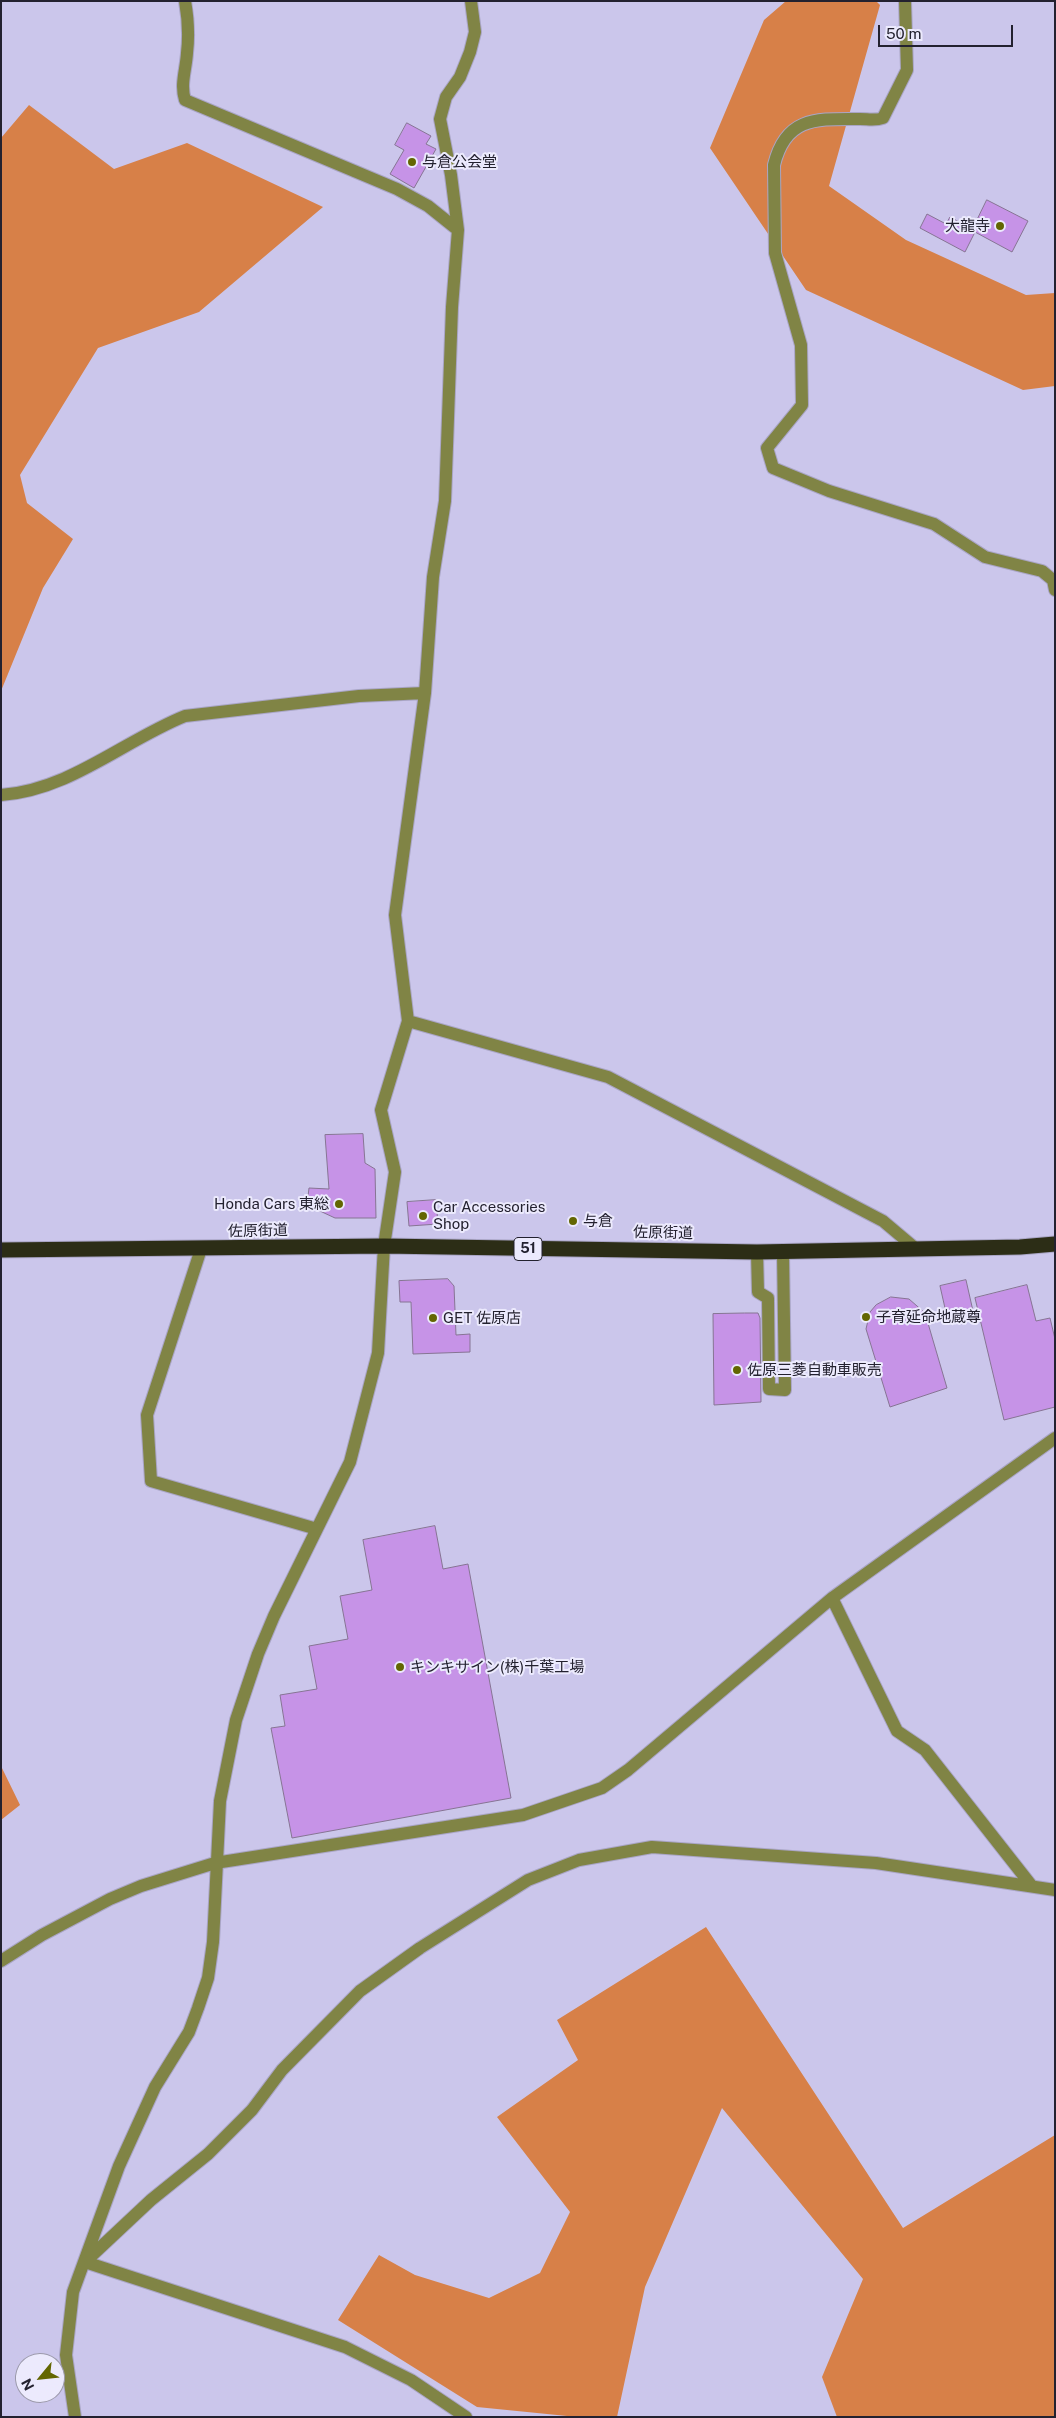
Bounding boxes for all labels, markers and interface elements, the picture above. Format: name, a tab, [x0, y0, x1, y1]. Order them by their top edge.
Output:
scale bar	[881, 15, 1016, 47]
text: 50 m	[886, 25, 921, 42]
place label: 与倉公会堂	[422, 153, 497, 171]
marker: 与倉公会堂	[406, 156, 418, 168]
place label: 大龍寺	[945, 217, 990, 235]
marker: 大龍寺	[994, 220, 1006, 232]
place label: Honda Cars 東総	[214, 1195, 329, 1213]
marker: Honda Cars 東総	[333, 1198, 345, 1210]
place label: Car Accessories Shop	[433, 1198, 545, 1233]
marker: Car Accessories Shop	[417, 1210, 429, 1222]
place label: 与倉	[583, 1212, 613, 1230]
marker: 与倉	[567, 1215, 579, 1227]
street label: 佐原街道	[228, 1221, 288, 1241]
street label: 佐原街道	[633, 1223, 693, 1243]
road number: 51	[514, 1238, 542, 1260]
place label: 子育延命地蔵尊	[876, 1308, 981, 1326]
place label: GET 佐原店	[443, 1309, 521, 1327]
marker: 子育延命地蔵尊	[860, 1311, 872, 1323]
marker: GET 佐原店	[427, 1312, 439, 1324]
place label: 佐原三菱自動車販売	[747, 1361, 882, 1379]
marker: 佐原三菱自動車販売	[731, 1364, 743, 1376]
place label: キンキサイン(株)千葉工場	[410, 1658, 584, 1676]
marker: キンキサイン(株)千葉工場	[394, 1661, 406, 1673]
north arrow	[15, 2353, 65, 2403]
text: N	[18, 2376, 37, 2393]

